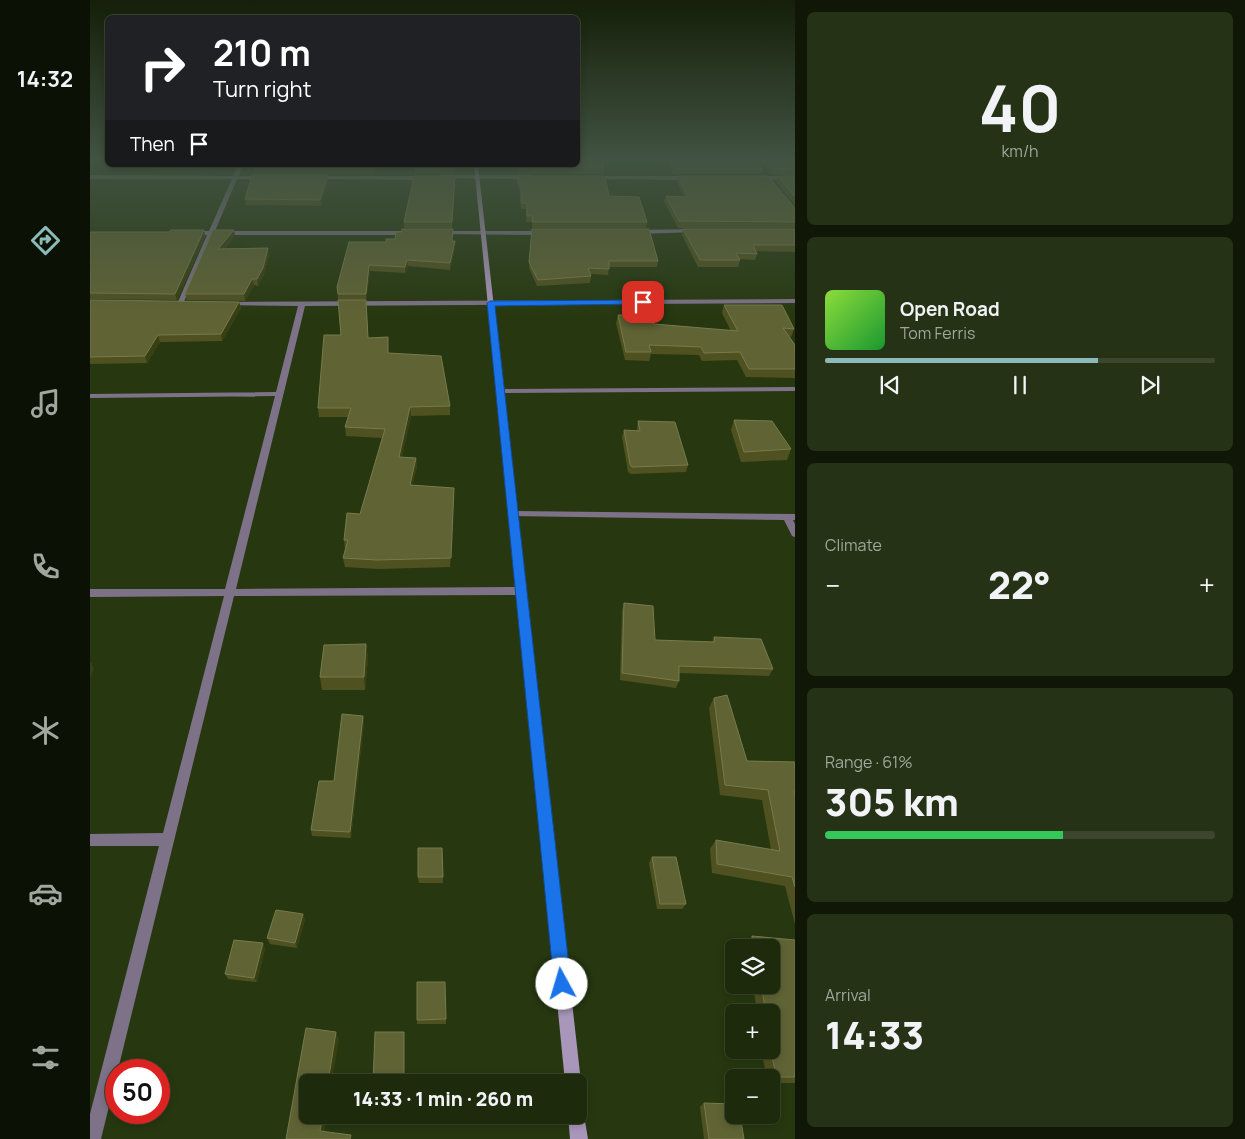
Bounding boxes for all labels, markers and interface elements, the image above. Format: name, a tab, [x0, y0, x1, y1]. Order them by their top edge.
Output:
text: 210 m	[213, 29, 311, 77]
icon: right	[130, 35, 195, 100]
text: 40	[979, 63, 1061, 152]
text: 14:32	[17, 64, 73, 94]
text: Turn right	[213, 74, 311, 104]
icon: arrive	[185, 130, 213, 158]
text: Then	[130, 131, 175, 157]
text: km/h	[1001, 140, 1039, 162]
icon: directions	[28, 223, 63, 258]
pin	[622, 281, 664, 323]
icon: arrive	[629, 288, 657, 316]
text: Open Road	[900, 296, 1000, 322]
text: Tom Ferris	[900, 322, 975, 344]
icon: previous	[876, 371, 904, 399]
icon: pause	[1006, 371, 1034, 399]
icon: next	[1136, 371, 1164, 399]
icon: music	[28, 386, 63, 421]
text: Climate	[825, 534, 882, 556]
icon: phone	[28, 549, 63, 584]
text: 22°	[988, 558, 1051, 610]
text: −	[825, 566, 840, 604]
text: +	[1199, 566, 1215, 604]
icon: climate	[28, 713, 63, 748]
text: Range · 61%	[825, 751, 913, 773]
text: 305 km	[825, 775, 959, 827]
icon: car	[28, 876, 63, 911]
map controls	[725, 939, 780, 1124]
button: layers	[725, 939, 780, 994]
position arrow	[535, 957, 587, 1009]
text: Arrival	[825, 984, 871, 1006]
button: +	[725, 1004, 780, 1059]
text: 14:33	[825, 1008, 924, 1060]
icon: filters	[28, 1040, 63, 1075]
speed limit sign: 50	[105, 1059, 170, 1124]
button: −	[725, 1069, 780, 1124]
text: 14:33 · 1 min · 260 m	[353, 1086, 533, 1112]

